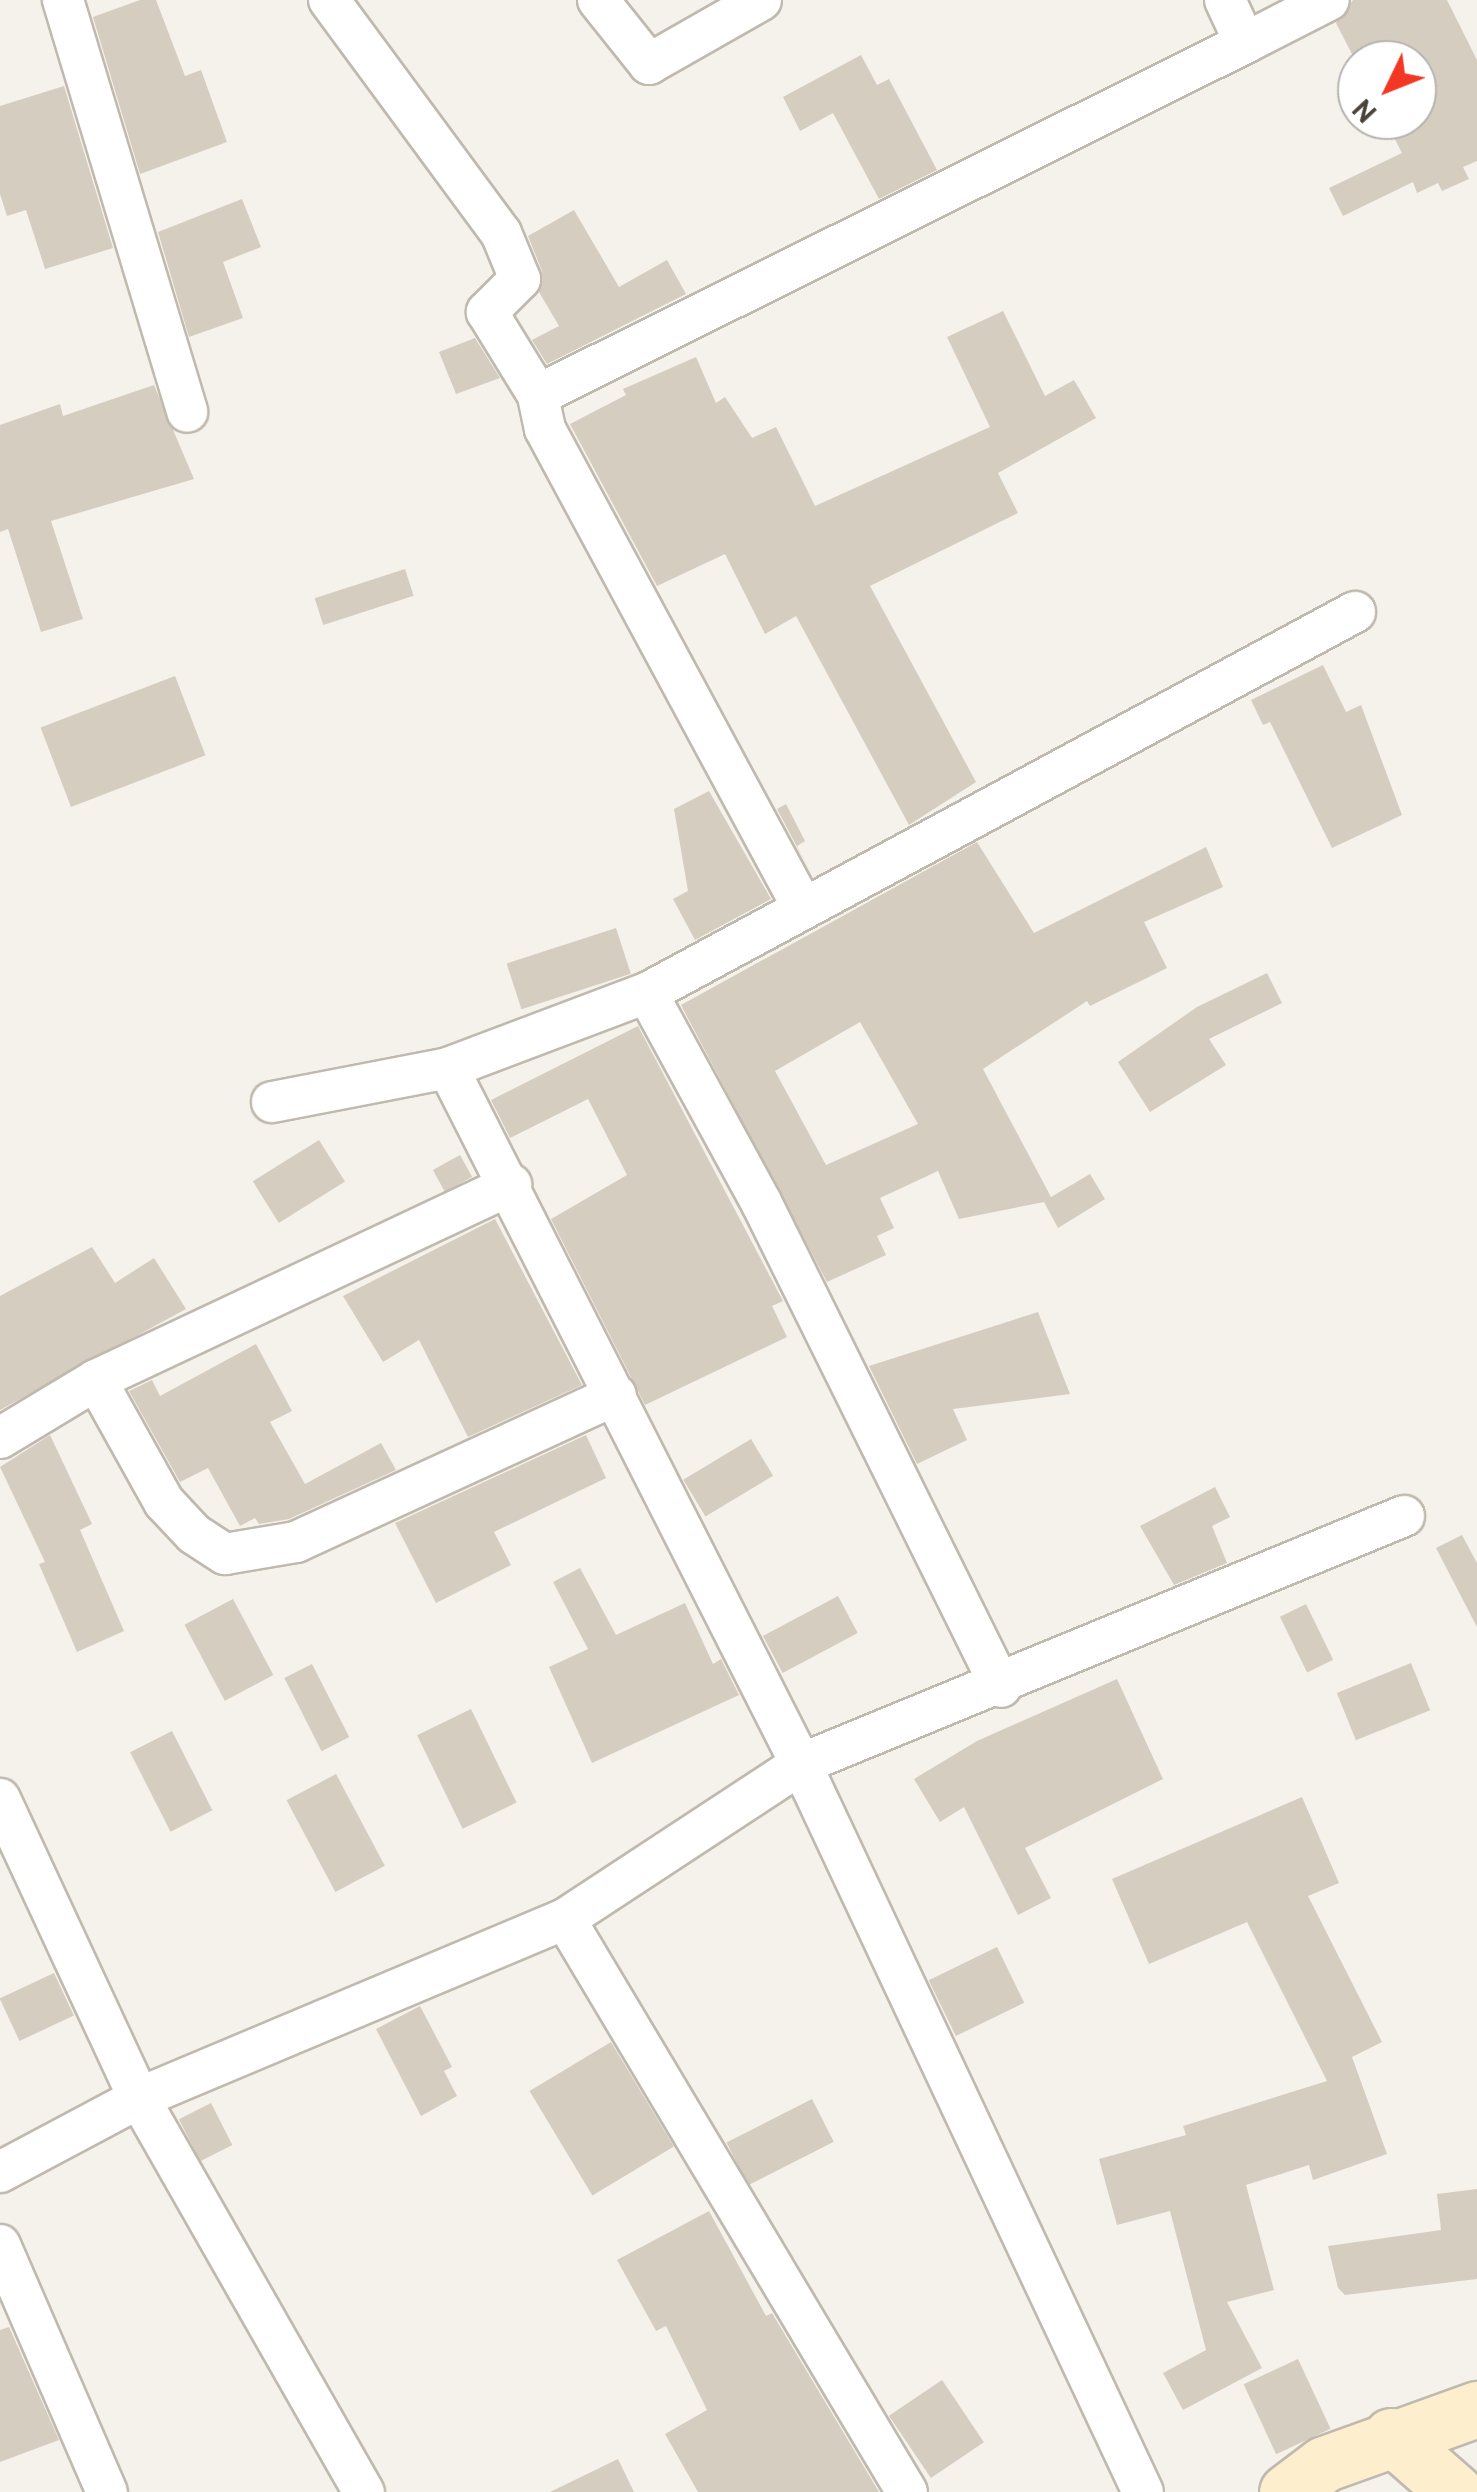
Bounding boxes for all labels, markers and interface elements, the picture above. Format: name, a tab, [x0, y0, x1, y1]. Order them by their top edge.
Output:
north arrow	[1337, 40, 1437, 140]
text: N	[1347, 89, 1387, 129]

